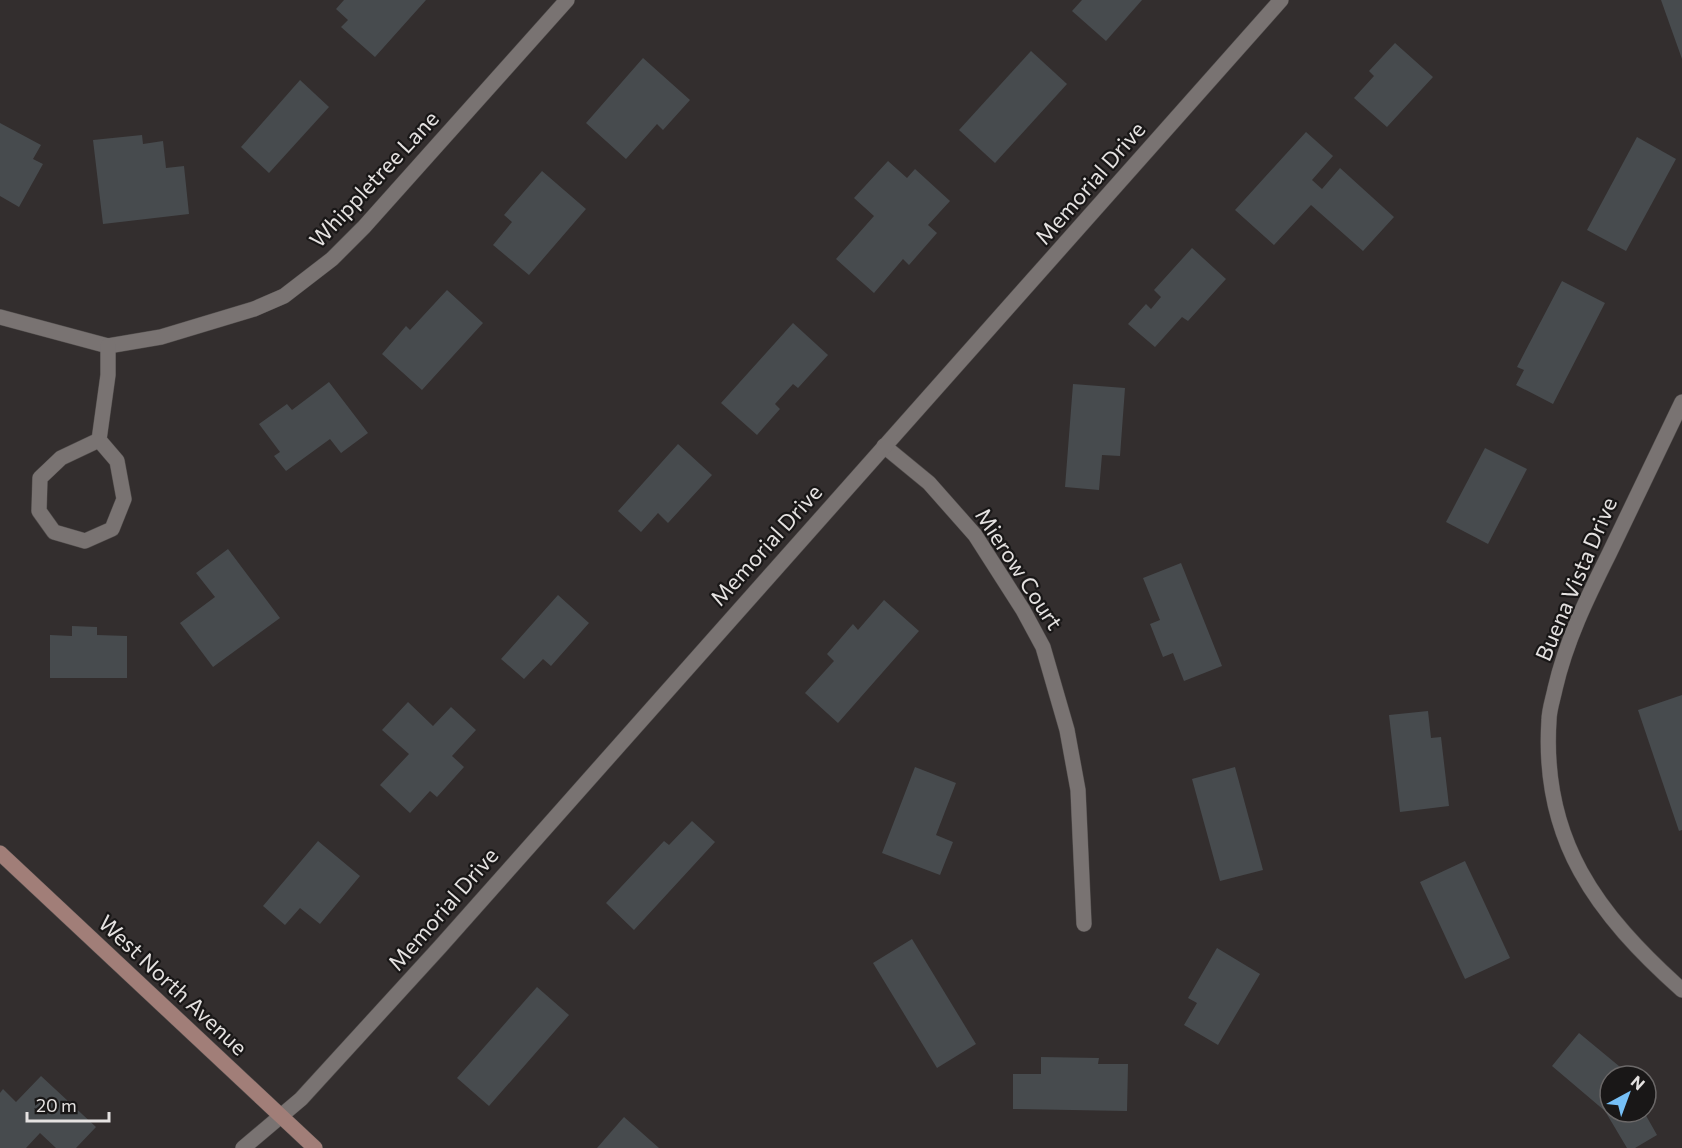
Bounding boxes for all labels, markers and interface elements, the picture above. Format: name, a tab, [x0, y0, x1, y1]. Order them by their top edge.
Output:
street label: Whippletree Lane	[303, 105, 444, 253]
street label: Memorial Drive	[1029, 116, 1150, 250]
street label: Memorial Drive	[704, 478, 827, 611]
street label: Buena Vista Drive	[1529, 493, 1622, 665]
street label: Mierow Court	[970, 503, 1069, 635]
street label: Memorial Drive	[382, 842, 503, 976]
street label: West North Avenue	[93, 909, 253, 1060]
north arrow	[1598, 1064, 1658, 1124]
text: N	[1627, 1071, 1649, 1093]
scale bar	[27, 1085, 110, 1123]
text: 20 m	[36, 1094, 77, 1116]

